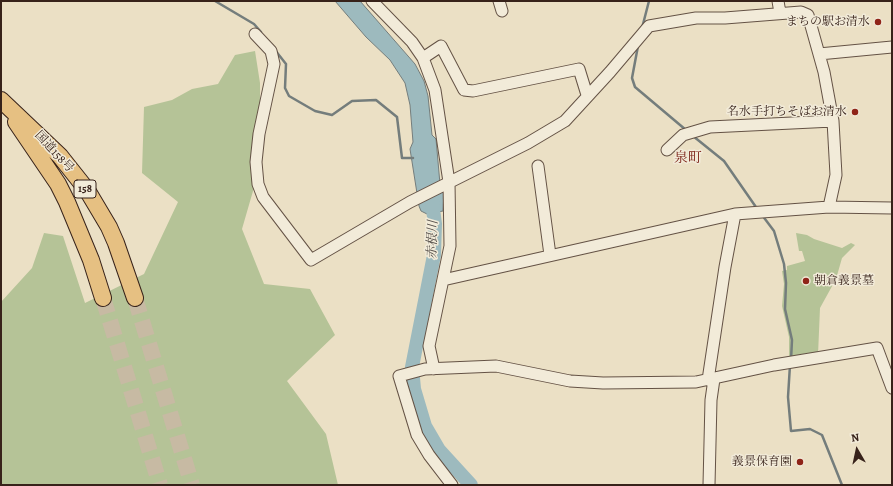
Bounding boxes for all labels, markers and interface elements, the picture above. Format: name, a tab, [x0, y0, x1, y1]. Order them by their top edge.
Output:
place label: まちの駅お清水	[786, 15, 870, 29]
marker: まちの駅お清水	[873, 17, 883, 27]
place label: 名水手打ちそばお清水	[727, 105, 847, 119]
marker: 名水手打ちそばお清水	[850, 107, 860, 117]
street label: 国道158号	[31, 128, 77, 176]
district label: 泉町	[674, 151, 702, 167]
road number: 158	[74, 180, 96, 198]
water label: 赤根川	[425, 220, 441, 260]
place label: 朝倉義景墓	[814, 274, 874, 288]
marker: 朝倉義景墓	[801, 276, 811, 286]
north arrow	[837, 430, 877, 470]
text: N	[850, 430, 860, 446]
place label: 義景保育園	[732, 455, 792, 469]
marker: 義景保育園	[795, 457, 805, 467]

